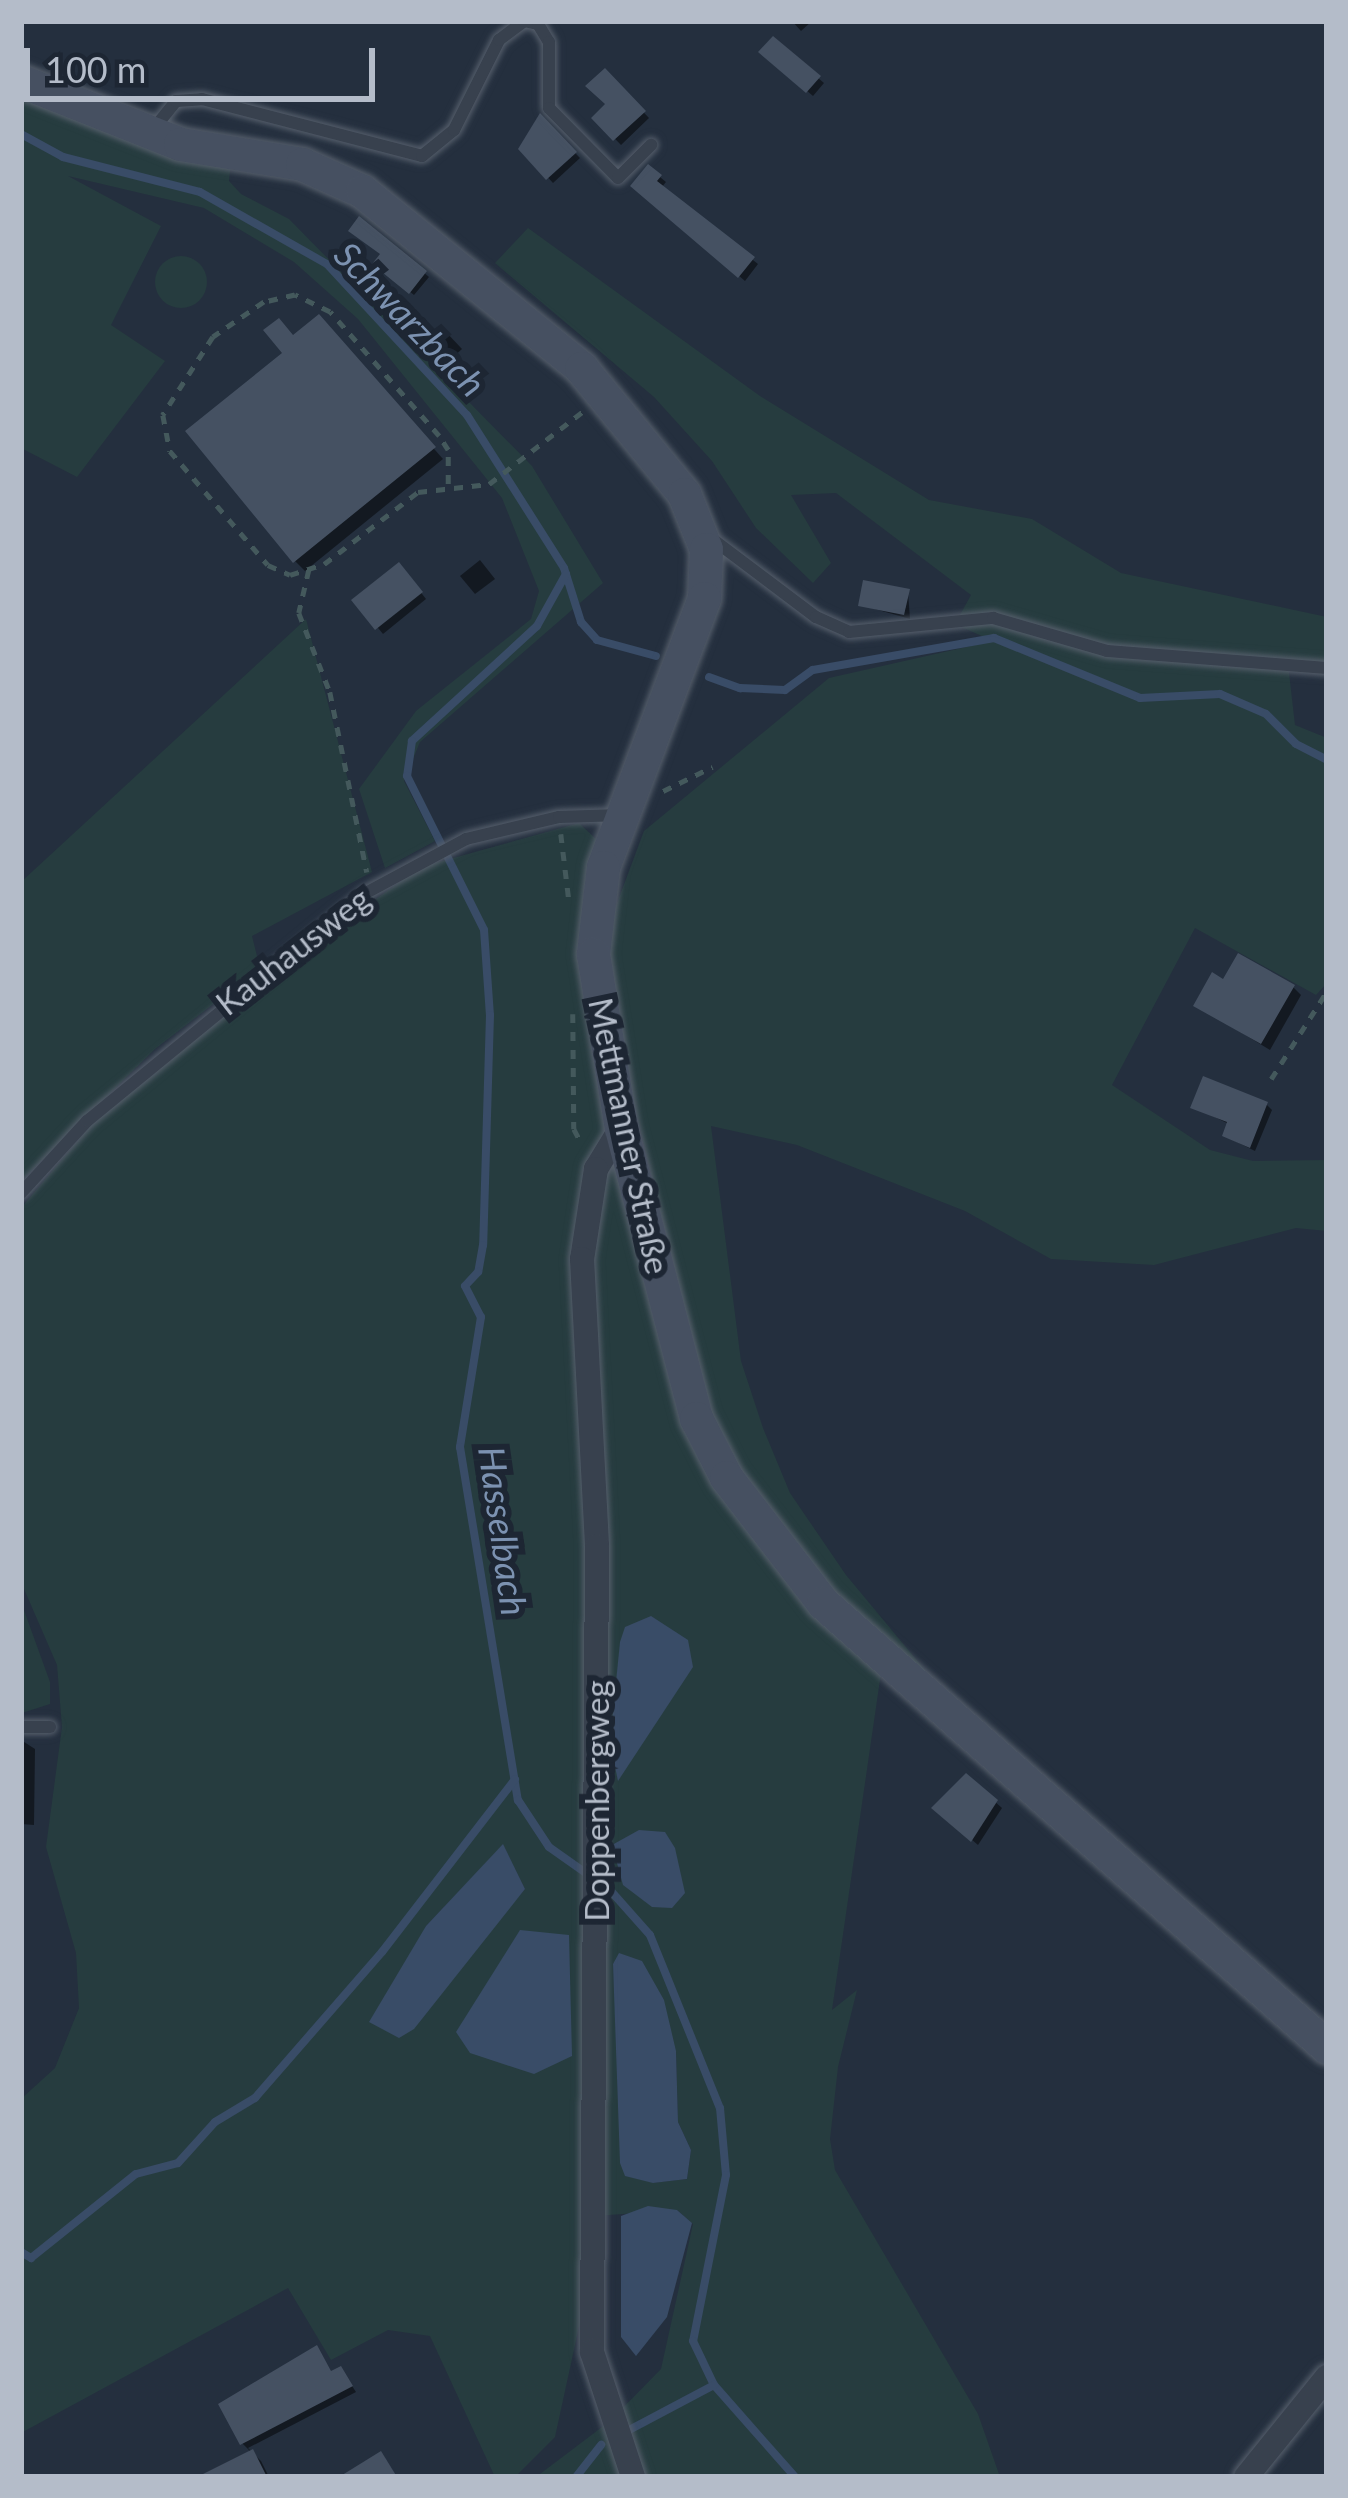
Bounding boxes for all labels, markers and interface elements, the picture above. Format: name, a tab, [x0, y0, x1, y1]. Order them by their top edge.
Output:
scale bar	[30, 24, 381, 98]
text: 100 m	[45, 47, 146, 91]
water label: Schwarzbach	[326, 233, 494, 405]
street label: Kauhausweg	[208, 879, 378, 1023]
street label: Mettmanner Straße	[580, 994, 678, 1278]
water label: Hasselbach	[470, 1444, 536, 1618]
street label: Doppenbergweg	[577, 1680, 617, 1922]

